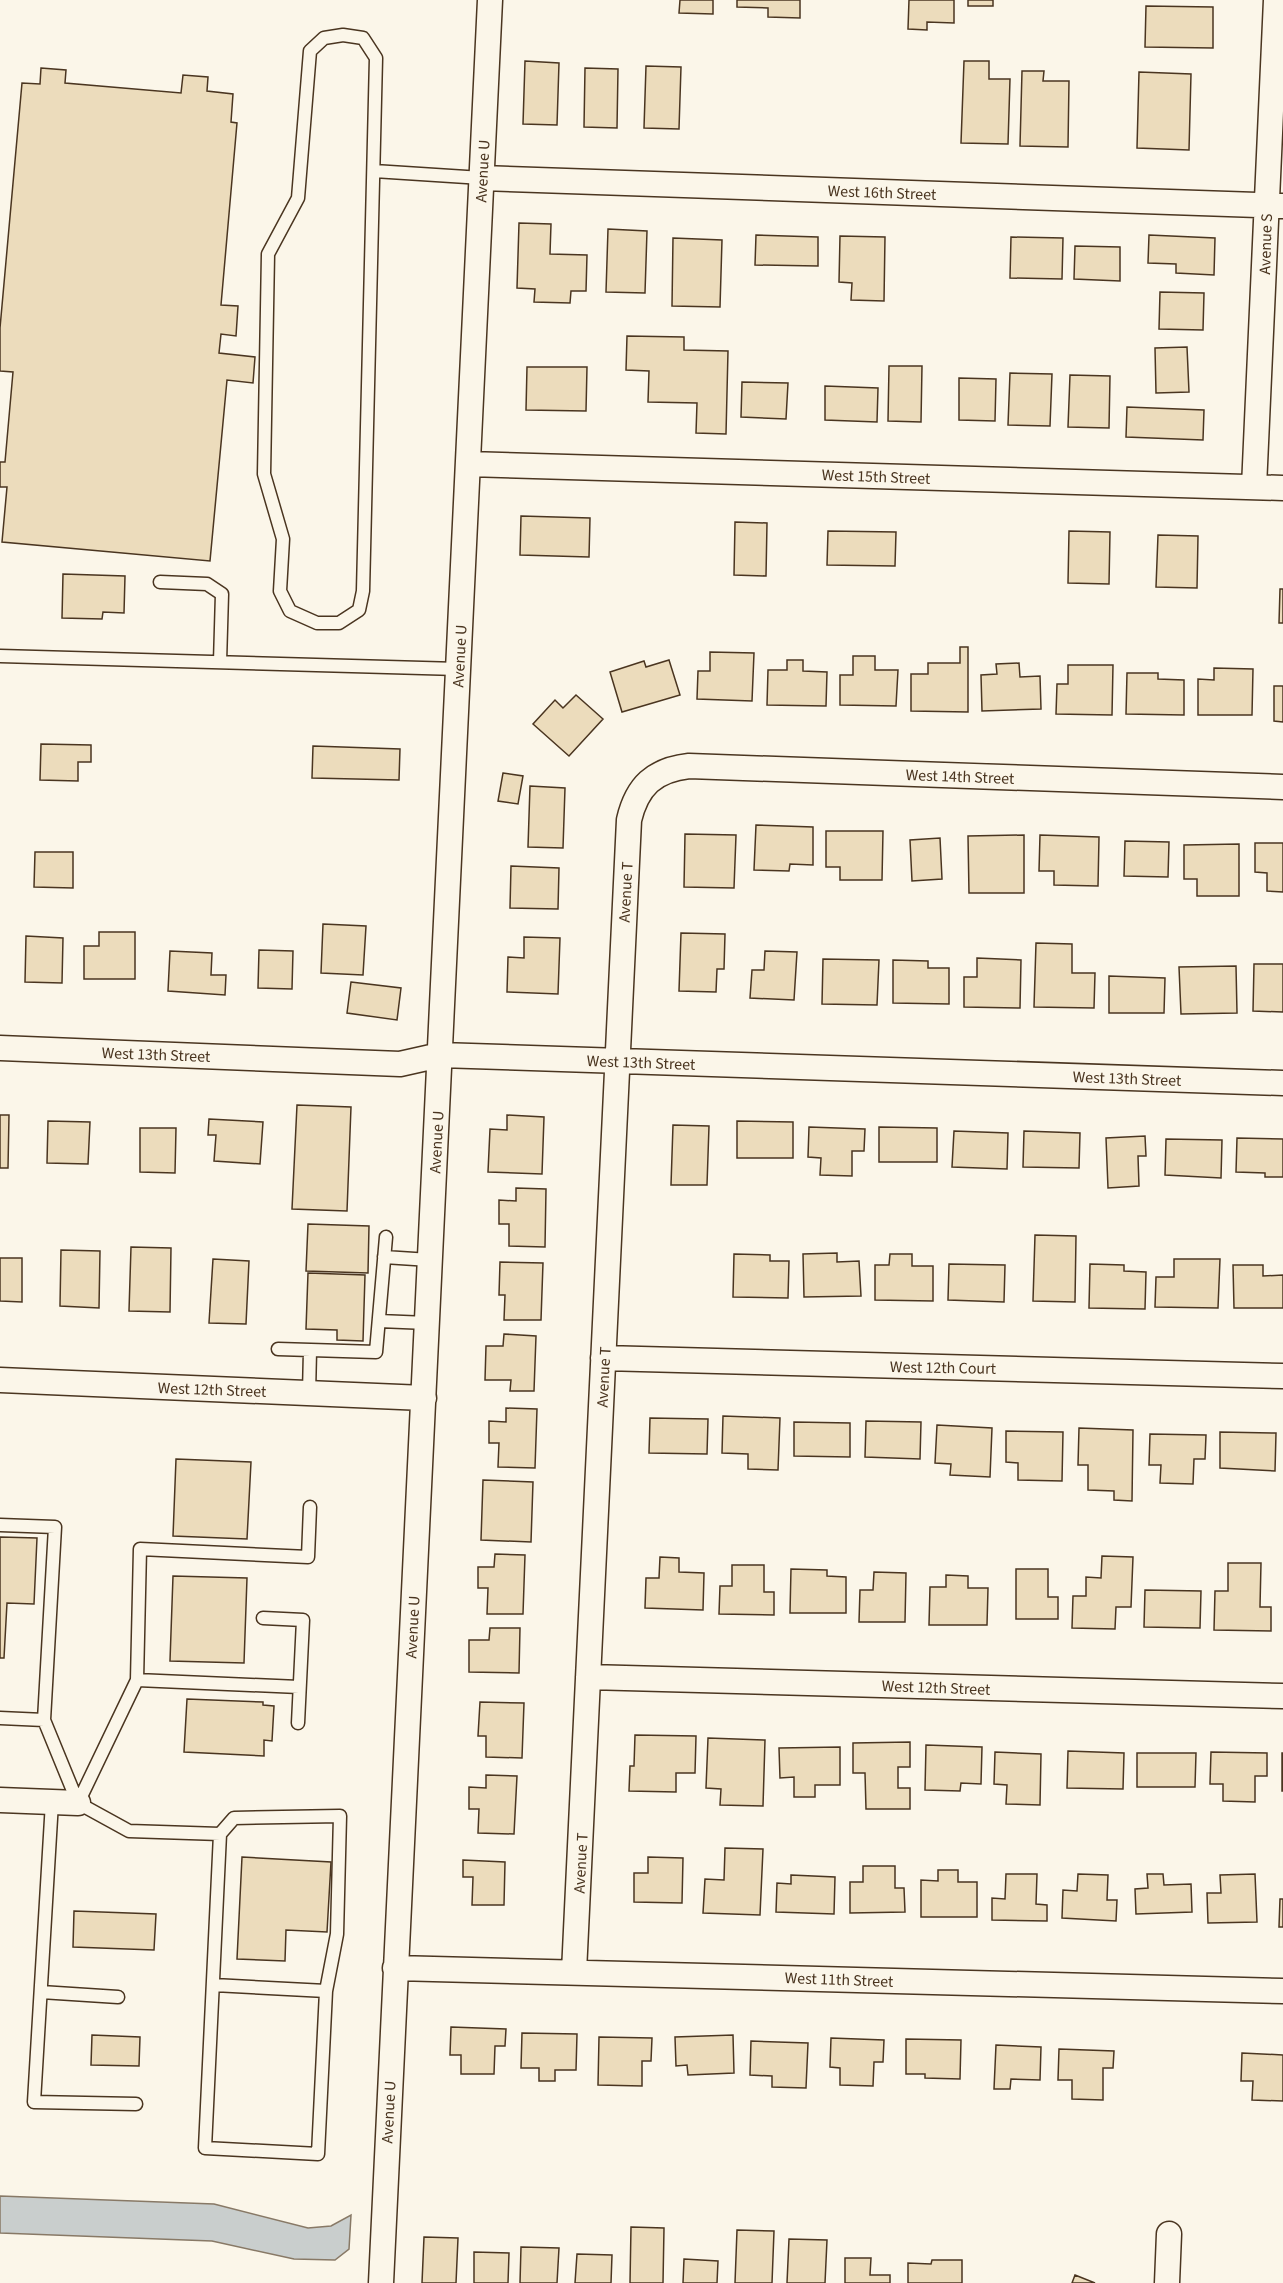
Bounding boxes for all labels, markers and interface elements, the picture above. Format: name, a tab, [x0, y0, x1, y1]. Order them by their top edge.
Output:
street label: Avenue U	[470, 139, 496, 203]
street label: West 16th Street	[827, 180, 937, 206]
street label: Avenue S	[1254, 213, 1278, 275]
street label: West 15th Street	[821, 464, 931, 490]
street label: Avenue U	[447, 624, 473, 688]
street label: West 14th Street	[905, 764, 1015, 790]
street label: Avenue T	[613, 861, 639, 923]
street label: West 13th Street	[101, 1042, 211, 1068]
street label: West 13th Street	[586, 1050, 696, 1076]
street label: West 13th Street	[1072, 1066, 1182, 1092]
street label: Avenue U	[424, 1110, 450, 1174]
street label: Avenue T	[591, 1346, 617, 1408]
street label: West 12th Court	[890, 1356, 997, 1380]
street label: West 12th Street	[157, 1377, 267, 1403]
street label: Avenue U	[400, 1595, 426, 1659]
street label: West 12th Street	[881, 1675, 991, 1701]
street label: Avenue T	[568, 1832, 594, 1894]
street label: West 11th Street	[784, 1967, 894, 1993]
street label: Avenue U	[376, 2080, 402, 2144]

